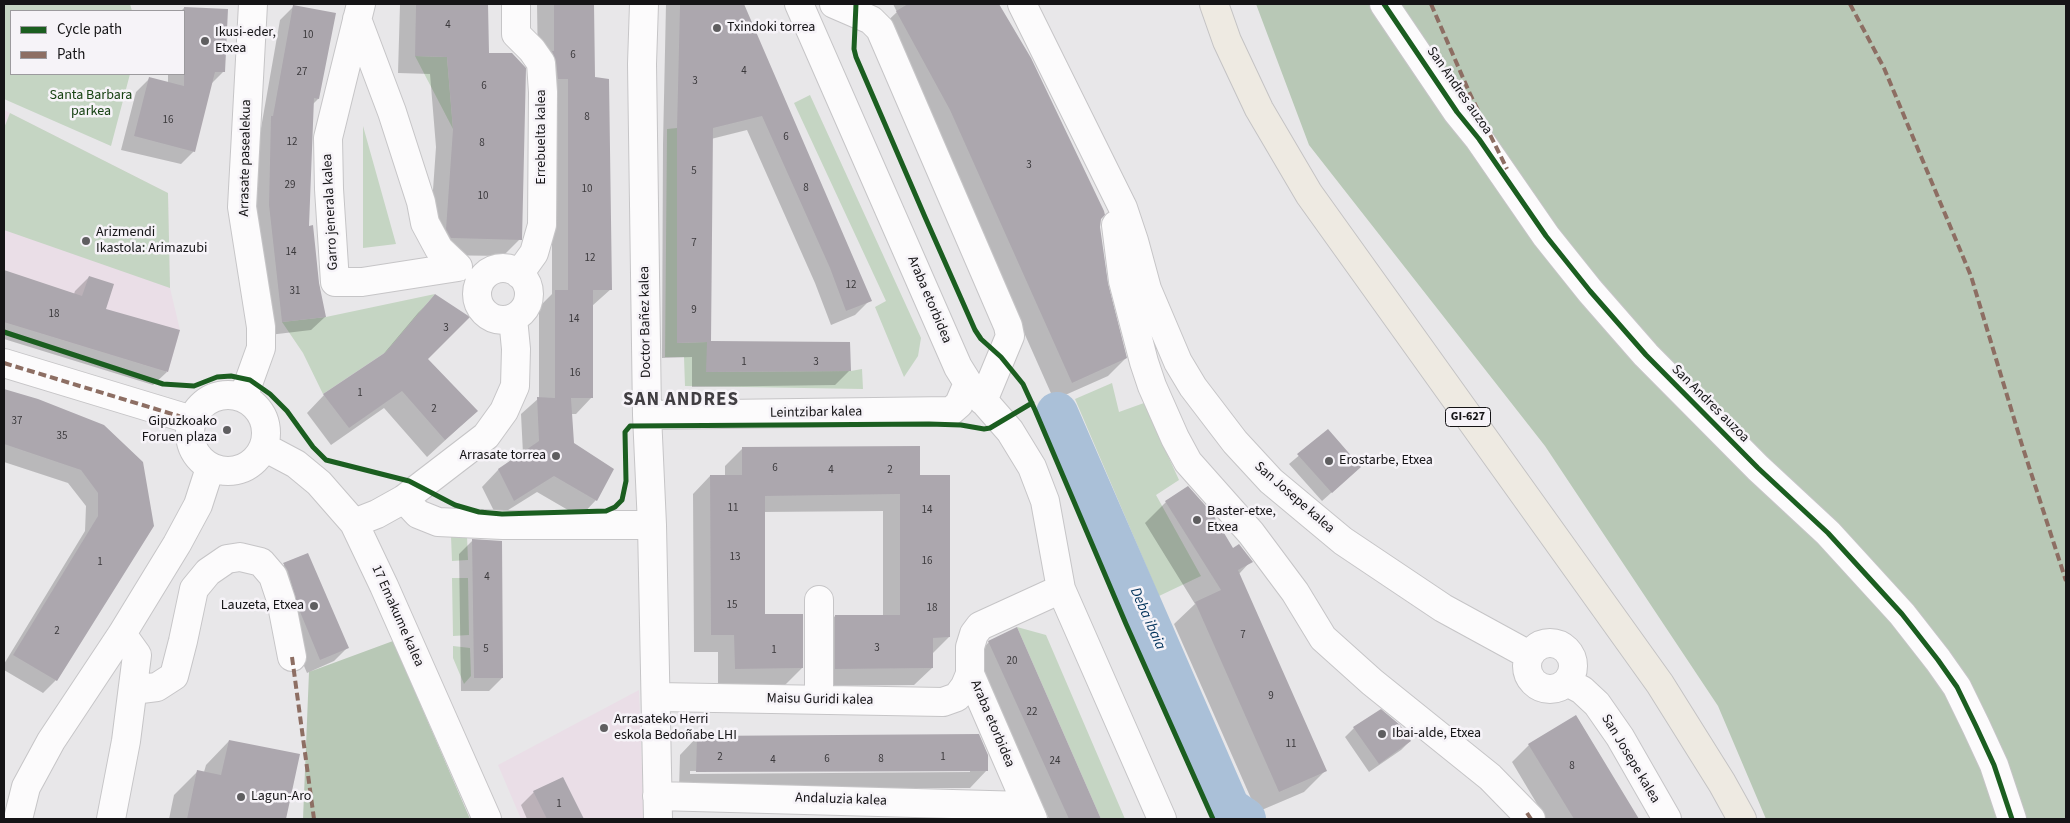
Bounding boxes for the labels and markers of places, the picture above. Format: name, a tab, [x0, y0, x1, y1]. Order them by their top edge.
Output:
place label: Txindoki torrea	[727, 20, 815, 36]
marker: Txindoki torrea	[711, 22, 723, 34]
place label: Ikusi-eder, Etxea	[215, 25, 276, 58]
marker: Ikusi-eder, Etxea	[199, 35, 211, 47]
place label: Arizmendi Ikastola: Arimazubi	[96, 225, 207, 258]
marker: Arizmendi Ikastola: Arimazubi	[80, 235, 92, 247]
place label: Gipuzkoako Foruen plaza	[142, 414, 217, 447]
marker: Gipuzkoako Foruen plaza	[221, 424, 233, 436]
place label: Arrasate torrea	[459, 448, 546, 464]
marker: Arrasate torrea	[550, 450, 562, 462]
place label: Erostarbe, Etxea	[1339, 453, 1433, 469]
marker: Erostarbe, Etxea	[1323, 455, 1335, 467]
place label: Baster-etxe, Etxea	[1207, 504, 1276, 536]
marker: Baster-etxe, Etxea	[1191, 514, 1203, 526]
place label: Lauzeta, Etxea	[221, 598, 304, 614]
marker: Lauzeta, Etxea	[308, 600, 320, 612]
place label: Arrasateko Herri eskola Bedoñabe LHI	[614, 712, 737, 744]
marker: Arrasateko Herri eskola Bedoñabe LHI	[598, 722, 610, 734]
place label: Ibai-alde, Etxea	[1392, 726, 1481, 742]
marker: Ibai-alde, Etxea	[1376, 728, 1388, 740]
place label: Lagun-Aro	[251, 789, 311, 805]
marker: Lagun-Aro	[235, 791, 247, 803]

